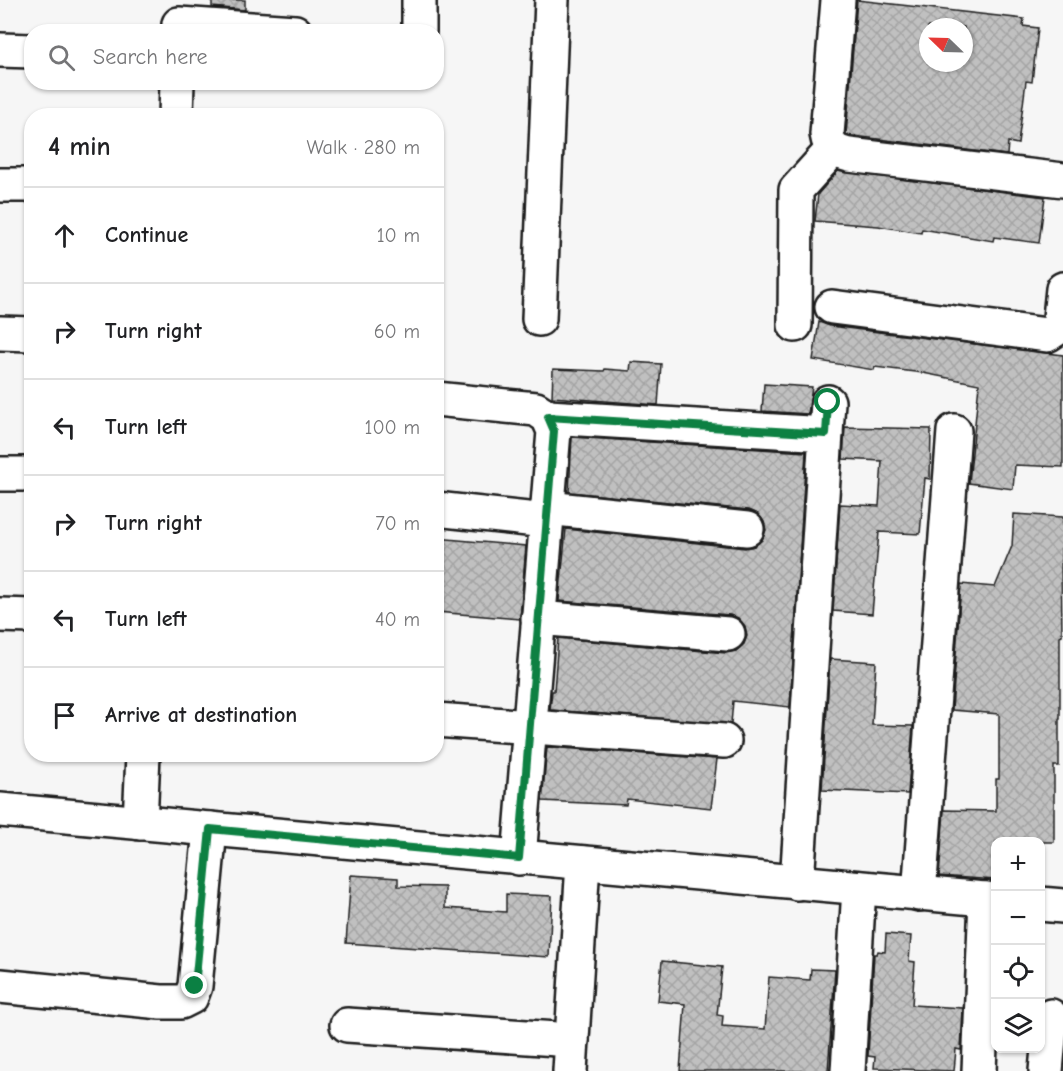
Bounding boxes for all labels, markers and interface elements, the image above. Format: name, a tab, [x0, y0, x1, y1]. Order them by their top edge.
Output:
north arrow	[919, 18, 973, 72]
search box	[24, 24, 444, 90]
icon: search	[45, 41, 78, 74]
text: Search here	[93, 44, 208, 70]
text: 4 min	[48, 132, 111, 162]
text: Walk · 280 m	[307, 136, 420, 159]
icon: ahead	[48, 219, 81, 252]
text: Continue	[105, 222, 188, 248]
text: 10 m	[377, 224, 420, 247]
icon: right	[48, 315, 81, 348]
text: Turn right	[105, 318, 202, 344]
text: 60 m	[374, 320, 420, 343]
route start	[814, 388, 840, 414]
icon: left	[48, 411, 81, 444]
text: Turn left	[105, 414, 187, 440]
text: 100 m	[365, 416, 420, 439]
icon: right	[48, 507, 81, 540]
text: Turn right	[105, 510, 202, 536]
text: 70 m	[375, 512, 420, 535]
icon: left	[48, 603, 81, 636]
text: Turn left	[105, 606, 187, 632]
text: 40 m	[375, 608, 420, 631]
icon: arrive	[48, 699, 81, 732]
text: Arrive at destination	[105, 702, 297, 728]
map controls	[991, 837, 1045, 1053]
button: +	[991, 837, 1045, 891]
button: −	[991, 891, 1045, 945]
button: locate	[991, 945, 1045, 999]
route end	[181, 972, 207, 998]
button: layers	[991, 999, 1045, 1053]

